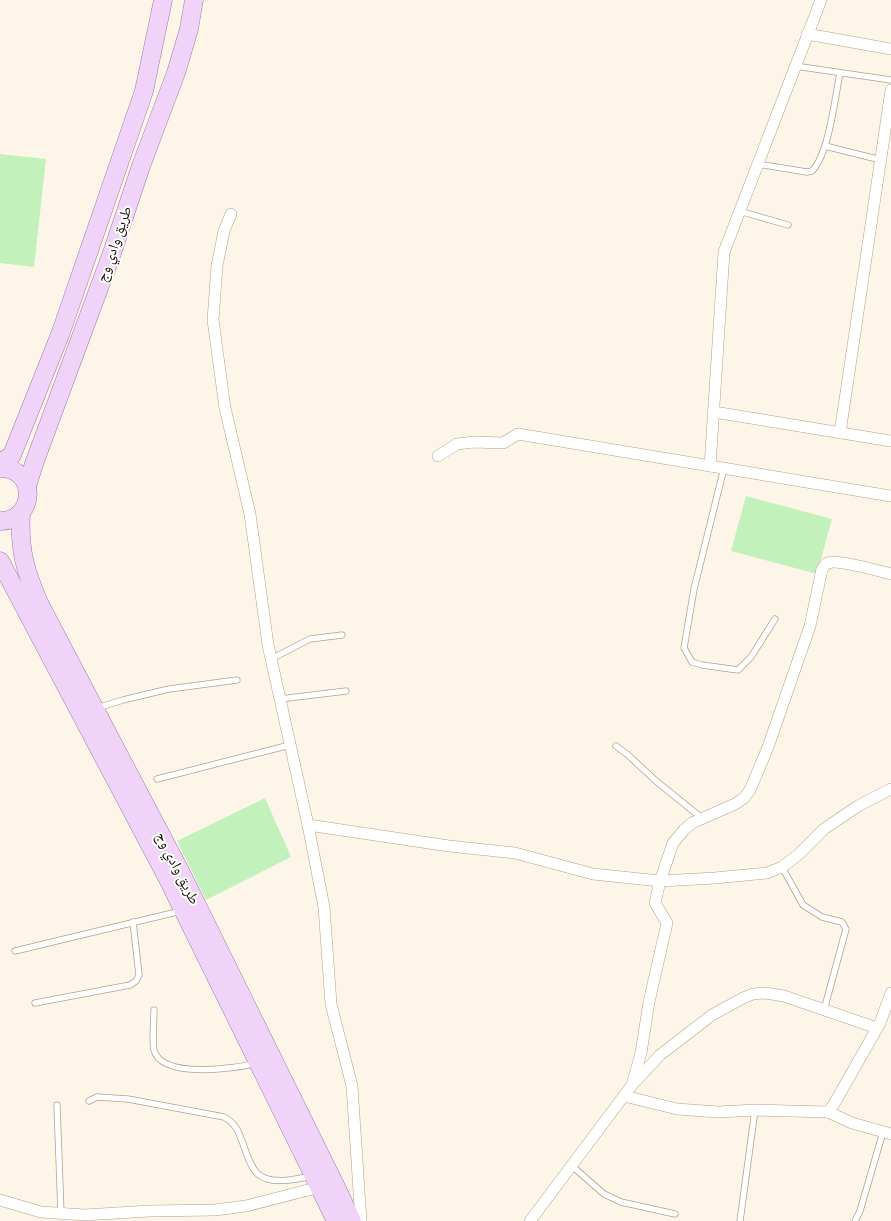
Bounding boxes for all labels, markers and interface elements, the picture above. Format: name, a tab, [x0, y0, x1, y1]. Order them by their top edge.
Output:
street label: طريق وادي وج	[93, 203, 138, 285]
street label: طريق وادي وج	[149, 829, 204, 909]

